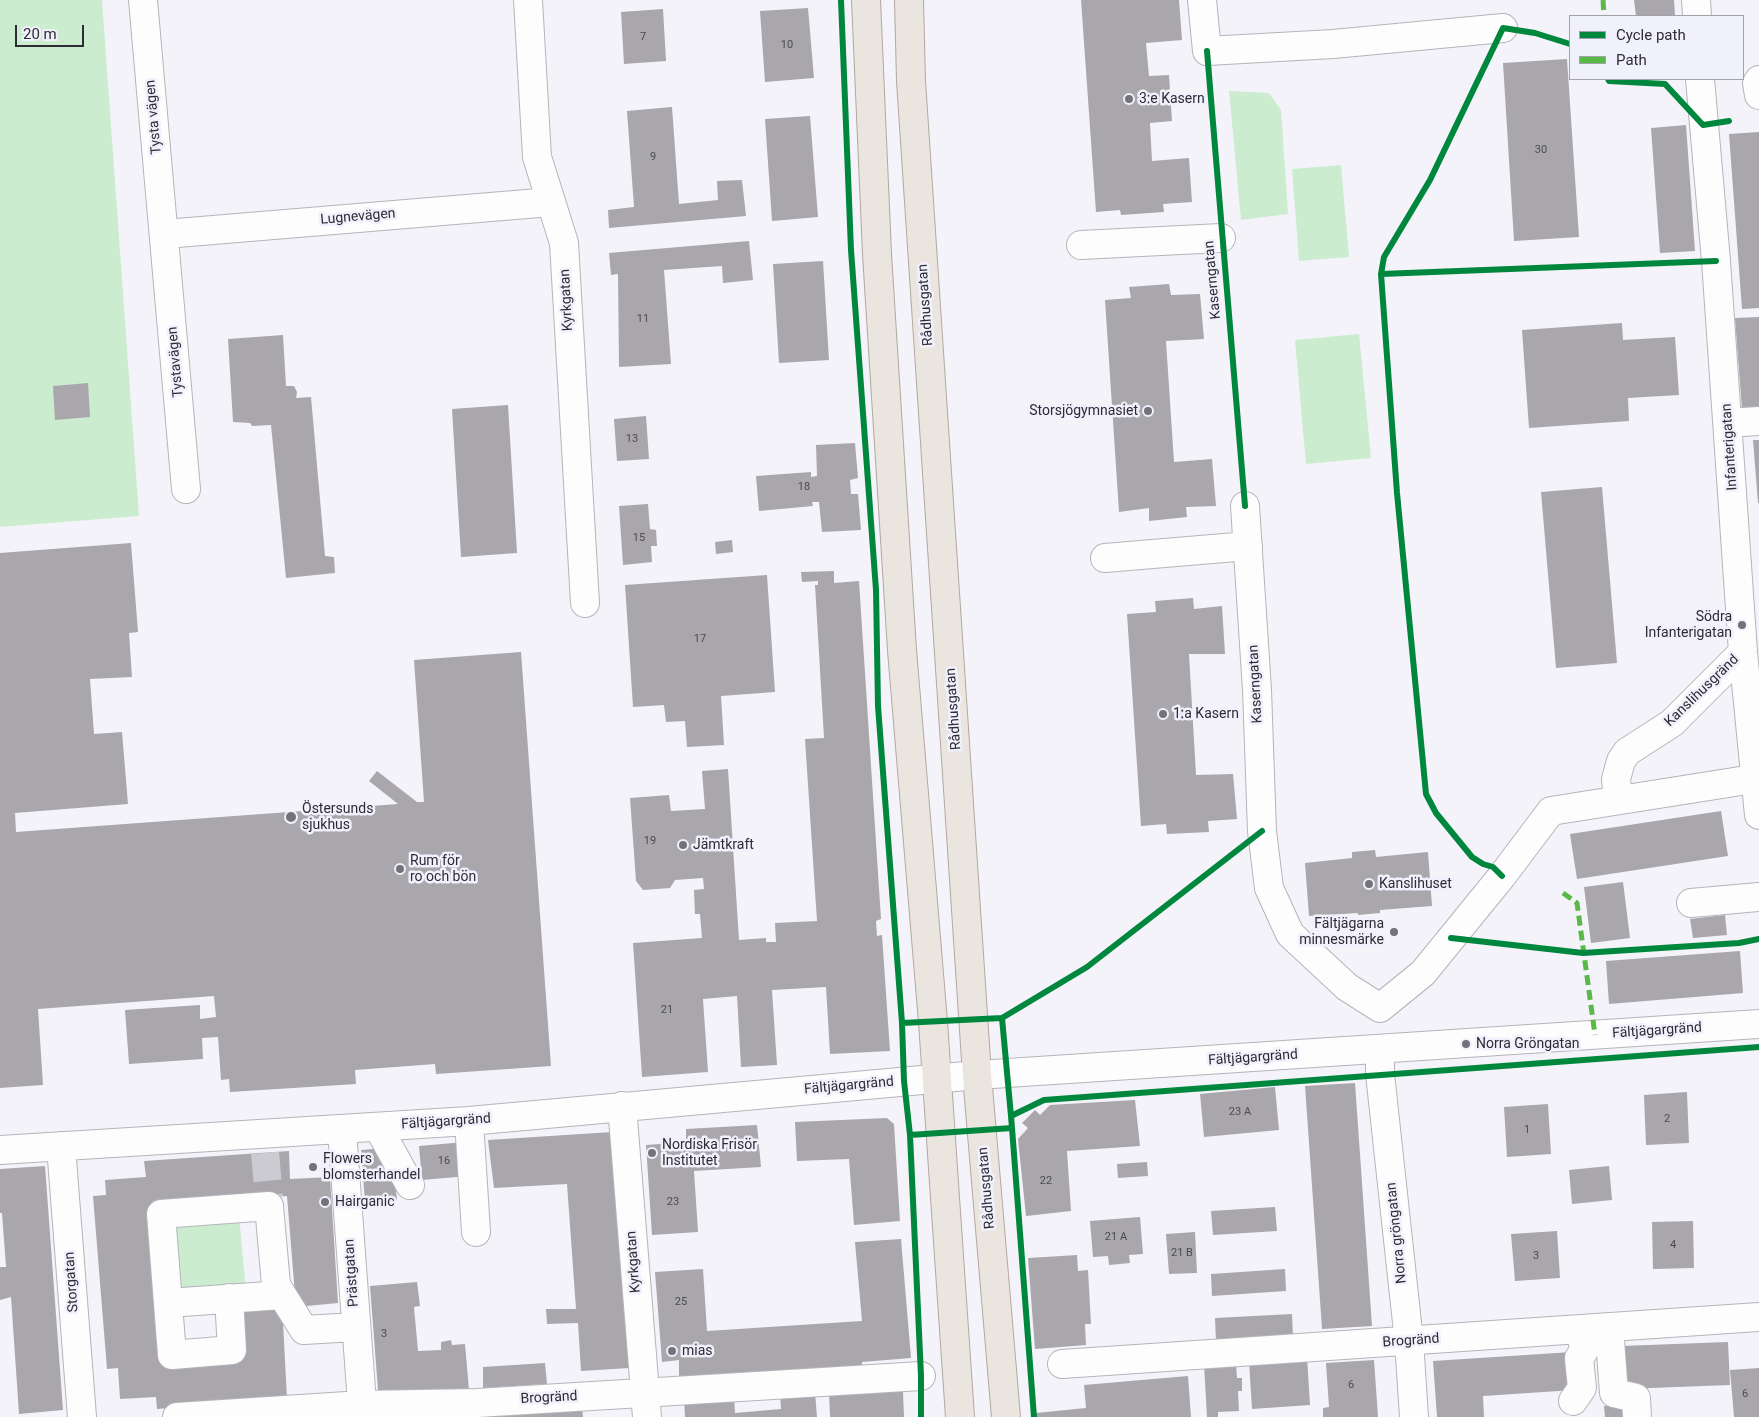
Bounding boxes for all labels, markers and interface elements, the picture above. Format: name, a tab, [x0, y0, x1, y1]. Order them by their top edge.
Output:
scale bar	[18, 15, 86, 47]
legend	[1569, 15, 1744, 80]
text: 20 m	[23, 25, 57, 43]
text: Cycle path	[1616, 26, 1686, 44]
house number: 7	[640, 30, 646, 44]
house number: 10	[781, 38, 793, 52]
text: Path	[1616, 51, 1647, 69]
street label: Tysta vägen	[142, 79, 166, 155]
place label: 3:e Kasern	[1139, 91, 1205, 107]
marker: 3:e Kasern	[1123, 93, 1135, 105]
house number: 30	[1535, 143, 1547, 157]
house number: 9	[650, 150, 656, 164]
street label: Lugnevägen	[320, 205, 396, 229]
street label: Kaserngatan	[1201, 240, 1225, 320]
street label: Rådhusgatan	[915, 263, 937, 347]
street label: Kyrkgatan	[557, 268, 577, 332]
house number: 11	[637, 312, 649, 326]
street label: Tystavägen	[165, 326, 187, 398]
place label: Storsjögymnasiet	[1029, 403, 1138, 419]
street label: Infanterigatan	[1719, 403, 1741, 491]
marker: Storsjögymnasiet	[1142, 405, 1154, 417]
house number: 13	[626, 432, 638, 446]
house number: 18	[798, 480, 810, 494]
house number: 15	[633, 531, 645, 545]
place label: Södra Infanterigatan	[1645, 609, 1732, 642]
marker: Södra Infanterigatan	[1736, 619, 1748, 631]
house number: 17	[694, 632, 706, 646]
street label: Kaserngatan	[1246, 644, 1266, 724]
street label: Kanslihusgränd	[1661, 651, 1743, 731]
street label: Rådhusgatan	[943, 667, 965, 751]
place label: 1:a Kasern	[1173, 706, 1239, 722]
marker: 1:a Kasern	[1157, 708, 1169, 720]
place label: Östersunds sjukhus	[302, 801, 373, 834]
marker: Östersunds sjukhus	[284, 810, 298, 824]
house number: 19	[644, 834, 656, 848]
place label: Jämtkraft	[693, 837, 754, 853]
marker: Jämtkraft	[677, 839, 689, 851]
place label: Rum för ro och bön	[410, 853, 476, 886]
marker: Rum för ro och bön	[394, 863, 406, 875]
place label: Kanslihuset	[1379, 876, 1452, 892]
marker: Kanslihuset	[1363, 878, 1375, 890]
place label: Fältjägarna minnesmärke	[1299, 916, 1384, 949]
marker: Fältjägarna minnesmärke	[1388, 926, 1400, 938]
house number: 21	[661, 1003, 673, 1017]
street label: Fältjägargränd	[1612, 1019, 1702, 1043]
place label: Norra Gröngatan	[1476, 1036, 1580, 1052]
marker: Norra Gröngatan	[1460, 1038, 1472, 1050]
street label: Fältjägargränd	[1208, 1046, 1298, 1070]
street label: Fältjägargränd	[804, 1074, 894, 1098]
house number: 23 A	[1229, 1105, 1251, 1119]
street label: Fältjägargränd	[401, 1110, 491, 1134]
house number: 2	[1664, 1112, 1670, 1126]
house number: 1	[1524, 1123, 1530, 1137]
place label: Nordiska Frisör Institutet	[662, 1137, 757, 1170]
street label: Rådhusgatan	[975, 1146, 999, 1230]
marker: Nordiska Frisör Institutet	[646, 1147, 658, 1159]
place label: Flowers blomsterhandel	[323, 1151, 420, 1184]
house number: 16	[438, 1154, 450, 1168]
marker: Flowers blomsterhandel	[307, 1161, 319, 1173]
house number: 22	[1040, 1174, 1052, 1188]
street label: Norra gröngatan	[1383, 1181, 1411, 1285]
place label: Hairganic	[335, 1194, 395, 1210]
house number: 23	[667, 1195, 679, 1209]
marker: Hairganic	[319, 1196, 331, 1208]
street label: Kyrkgatan	[623, 1230, 645, 1294]
house number: 21 A	[1105, 1230, 1127, 1244]
street label: Prästgatan	[341, 1238, 363, 1308]
house number: 4	[1670, 1238, 1676, 1252]
house number: 21 B	[1171, 1246, 1193, 1260]
house number: 3	[1533, 1249, 1539, 1263]
street label: Storgatan	[62, 1251, 82, 1313]
house number: 25	[675, 1295, 687, 1309]
house number: 3	[381, 1327, 387, 1341]
street label: Brogränd	[1382, 1331, 1440, 1351]
place label: mias	[682, 1343, 713, 1359]
marker: mias	[666, 1345, 678, 1357]
house number: 6	[1348, 1378, 1354, 1392]
house number: 6	[1742, 1387, 1748, 1401]
street label: Brogränd	[520, 1388, 578, 1408]

